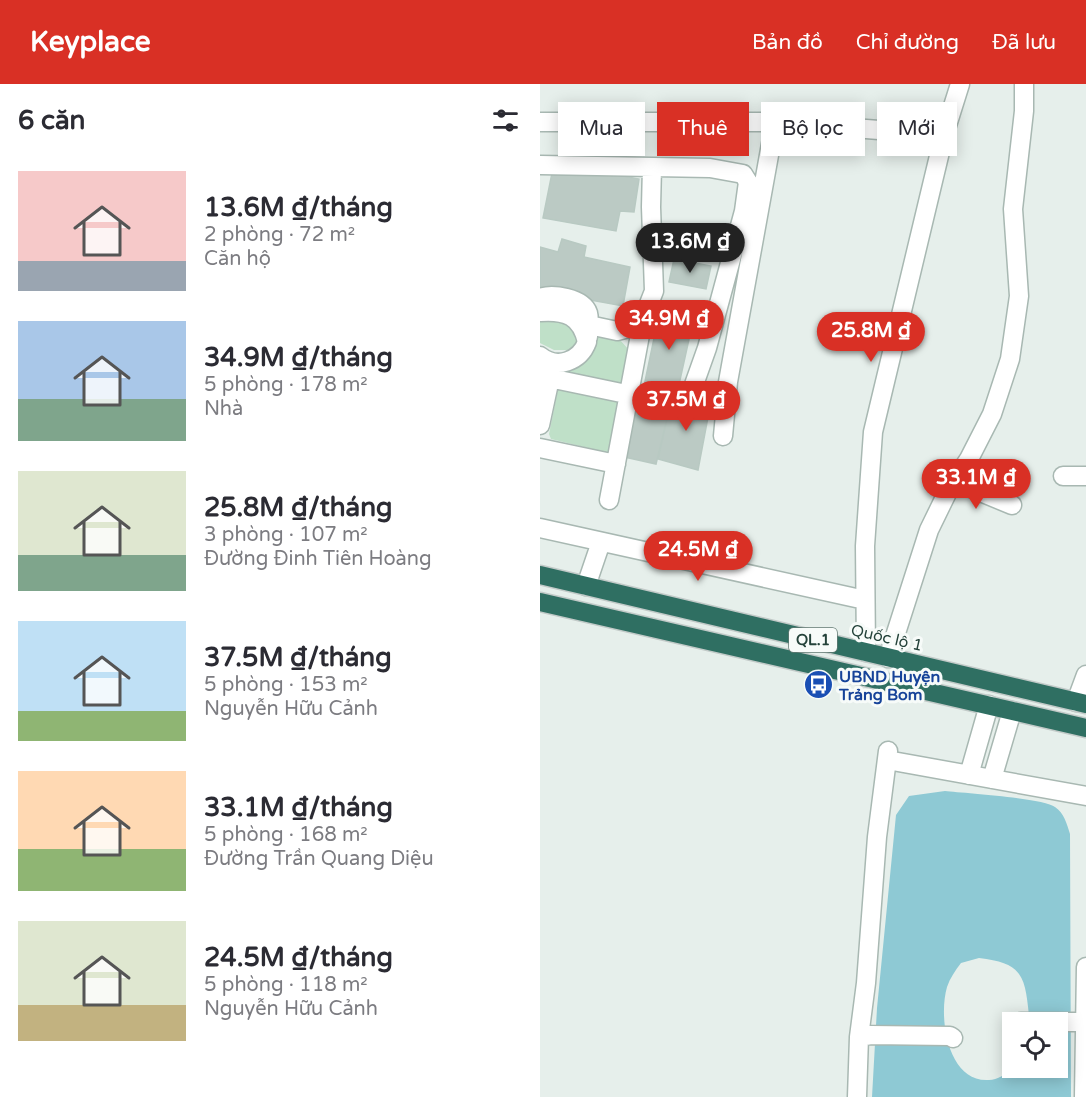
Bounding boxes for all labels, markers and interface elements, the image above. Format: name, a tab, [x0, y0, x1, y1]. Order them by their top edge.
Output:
text: Keyplace	[30, 25, 151, 59]
text: Bản đồ	[752, 30, 823, 55]
text: Chỉ đường	[856, 30, 959, 55]
text: Đã lưu	[992, 30, 1056, 55]
chip: Mua	[558, 102, 645, 156]
chip: Thuê	[657, 102, 749, 156]
chip: Bộ lọc	[761, 102, 865, 156]
chip: Mới	[877, 102, 957, 156]
icon: filters	[489, 104, 522, 137]
text: 6 căn	[18, 105, 85, 136]
text: 13.6M ₫/tháng	[204, 192, 393, 223]
icon: home	[66, 195, 138, 267]
text: 2 phòng · 72 m²	[204, 223, 355, 247]
pin: 13.6M ₫	[635, 223, 745, 274]
text: 13.6M ₫	[650, 230, 730, 254]
text: Căn hộ	[204, 247, 271, 271]
pin: 34.9M ₫	[614, 300, 724, 351]
text: 34.9M ₫	[629, 307, 709, 331]
pin: 25.8M ₫	[816, 312, 926, 363]
text: 25.8M ₫	[831, 319, 911, 343]
text: 34.9M ₫/tháng	[204, 342, 393, 373]
icon: home	[66, 345, 138, 417]
text: 5 phòng · 178 m²	[204, 373, 368, 397]
pin: 37.5M ₫	[631, 381, 741, 432]
text: 37.5M ₫	[646, 388, 726, 412]
text: Nhà	[204, 397, 243, 421]
pin: 33.1M ₫	[921, 459, 1031, 510]
text: 33.1M ₫	[936, 466, 1016, 490]
text: 25.8M ₫/tháng	[204, 492, 392, 523]
icon: home	[66, 495, 138, 567]
text: 3 phòng · 107 m²	[204, 523, 368, 547]
pin: 24.5M ₫	[643, 531, 753, 582]
text: 24.5M ₫	[658, 538, 738, 562]
text: Đường Đinh Tiên Hoàng	[204, 547, 432, 571]
street label: Quốc lộ 1	[849, 620, 925, 656]
road number: QL.1	[789, 628, 837, 652]
text: 37.5M ₫/tháng	[204, 642, 392, 673]
icon: home	[66, 645, 138, 717]
place label: UBND Huyện Trảng Bom	[838, 667, 940, 705]
bus stop icon: UBND Huyện Trảng Bom	[802, 669, 834, 701]
text: 5 phòng · 153 m²	[204, 673, 368, 697]
text: Nguyễn Hữu Cảnh	[204, 697, 378, 721]
text: 33.1M ₫/tháng	[204, 792, 393, 823]
icon: home	[66, 795, 138, 867]
text: 5 phòng · 168 m²	[204, 823, 368, 847]
text: Đường Trần Quang Diệu	[204, 847, 434, 871]
text: 24.5M ₫/tháng	[204, 942, 393, 973]
icon: home	[66, 945, 138, 1017]
text: 5 phòng · 118 m²	[204, 973, 368, 997]
text: Nguyễn Hữu Cảnh	[204, 997, 378, 1021]
map controls	[1002, 1012, 1068, 1078]
button: locate	[1002, 1012, 1068, 1078]

